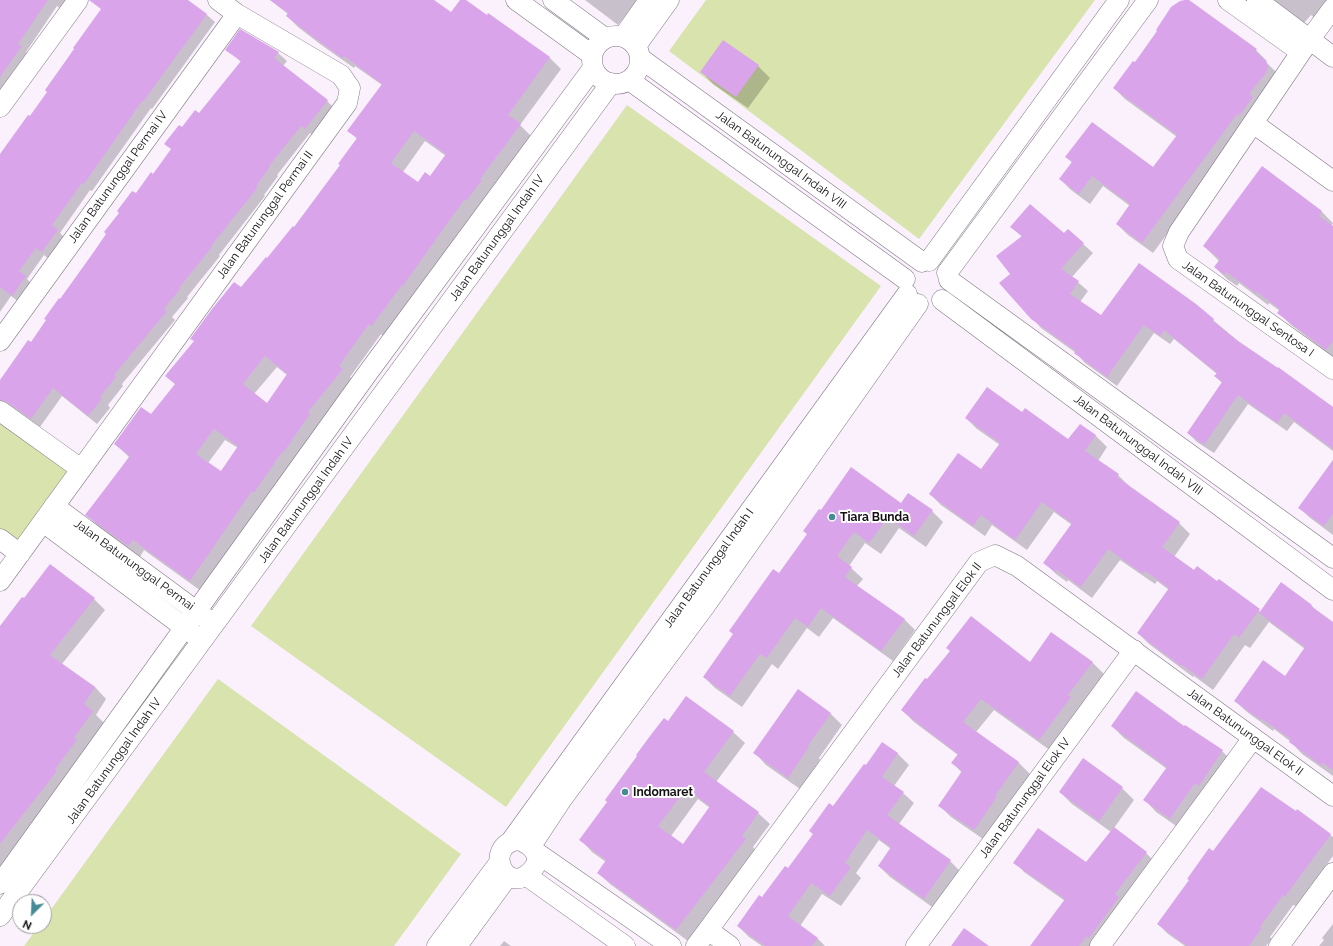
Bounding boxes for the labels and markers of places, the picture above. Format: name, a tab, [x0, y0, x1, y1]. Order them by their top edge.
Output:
place label: Tiara Bunda	[840, 510, 909, 524]
marker: Tiara Bunda	[827, 512, 837, 522]
place label: Indomaret	[633, 785, 693, 799]
marker: Indomaret	[620, 787, 630, 797]

